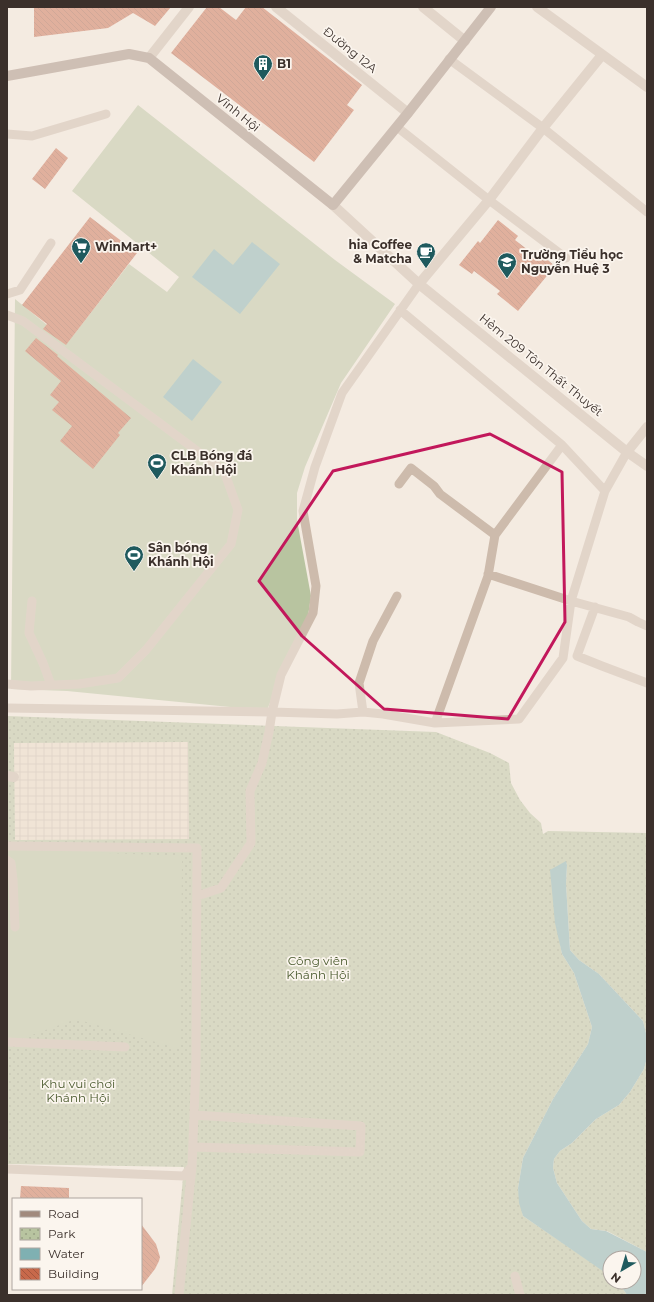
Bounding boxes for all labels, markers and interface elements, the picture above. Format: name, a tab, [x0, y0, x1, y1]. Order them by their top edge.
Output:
street label: Đường 12A	[320, 23, 380, 76]
building icon: B1	[252, 53, 274, 81]
place label: B1	[277, 56, 291, 71]
street label: Vĩnh Hội	[213, 90, 263, 135]
supermarket icon: WinMart+	[70, 236, 92, 264]
place label: hia Coffee & Matcha	[349, 237, 412, 266]
place label: WinMart+	[95, 239, 157, 254]
cafe icon: hia Coffee & Matcha	[415, 241, 437, 269]
place label: Trường Tiểu học Nguyễn Huệ 3	[521, 247, 623, 276]
school or university icon: Trường Tiểu học Nguyễn Huệ 3	[496, 251, 518, 279]
street label: Hẻm 209 Tôn Thất Thuyết	[477, 310, 606, 419]
place label: CLB Bóng đá Khánh Hội	[171, 448, 252, 477]
sports icon: CLB Bóng đá Khánh Hội	[146, 452, 168, 480]
place label: Sân bóng Khánh Hội	[148, 540, 214, 569]
sports icon: Sân bóng Khánh Hội	[123, 544, 145, 572]
park label: Công viên Khánh Hội	[286, 953, 350, 982]
park label: Khu vui chơi Khánh Hội	[41, 1076, 115, 1105]
legend	[12, 1198, 142, 1290]
text: Road	[48, 1206, 79, 1221]
text: Park	[48, 1226, 76, 1241]
text: Water	[48, 1246, 85, 1261]
north arrow	[602, 1250, 642, 1290]
text: Building	[48, 1266, 99, 1281]
text: N	[608, 1270, 624, 1286]

